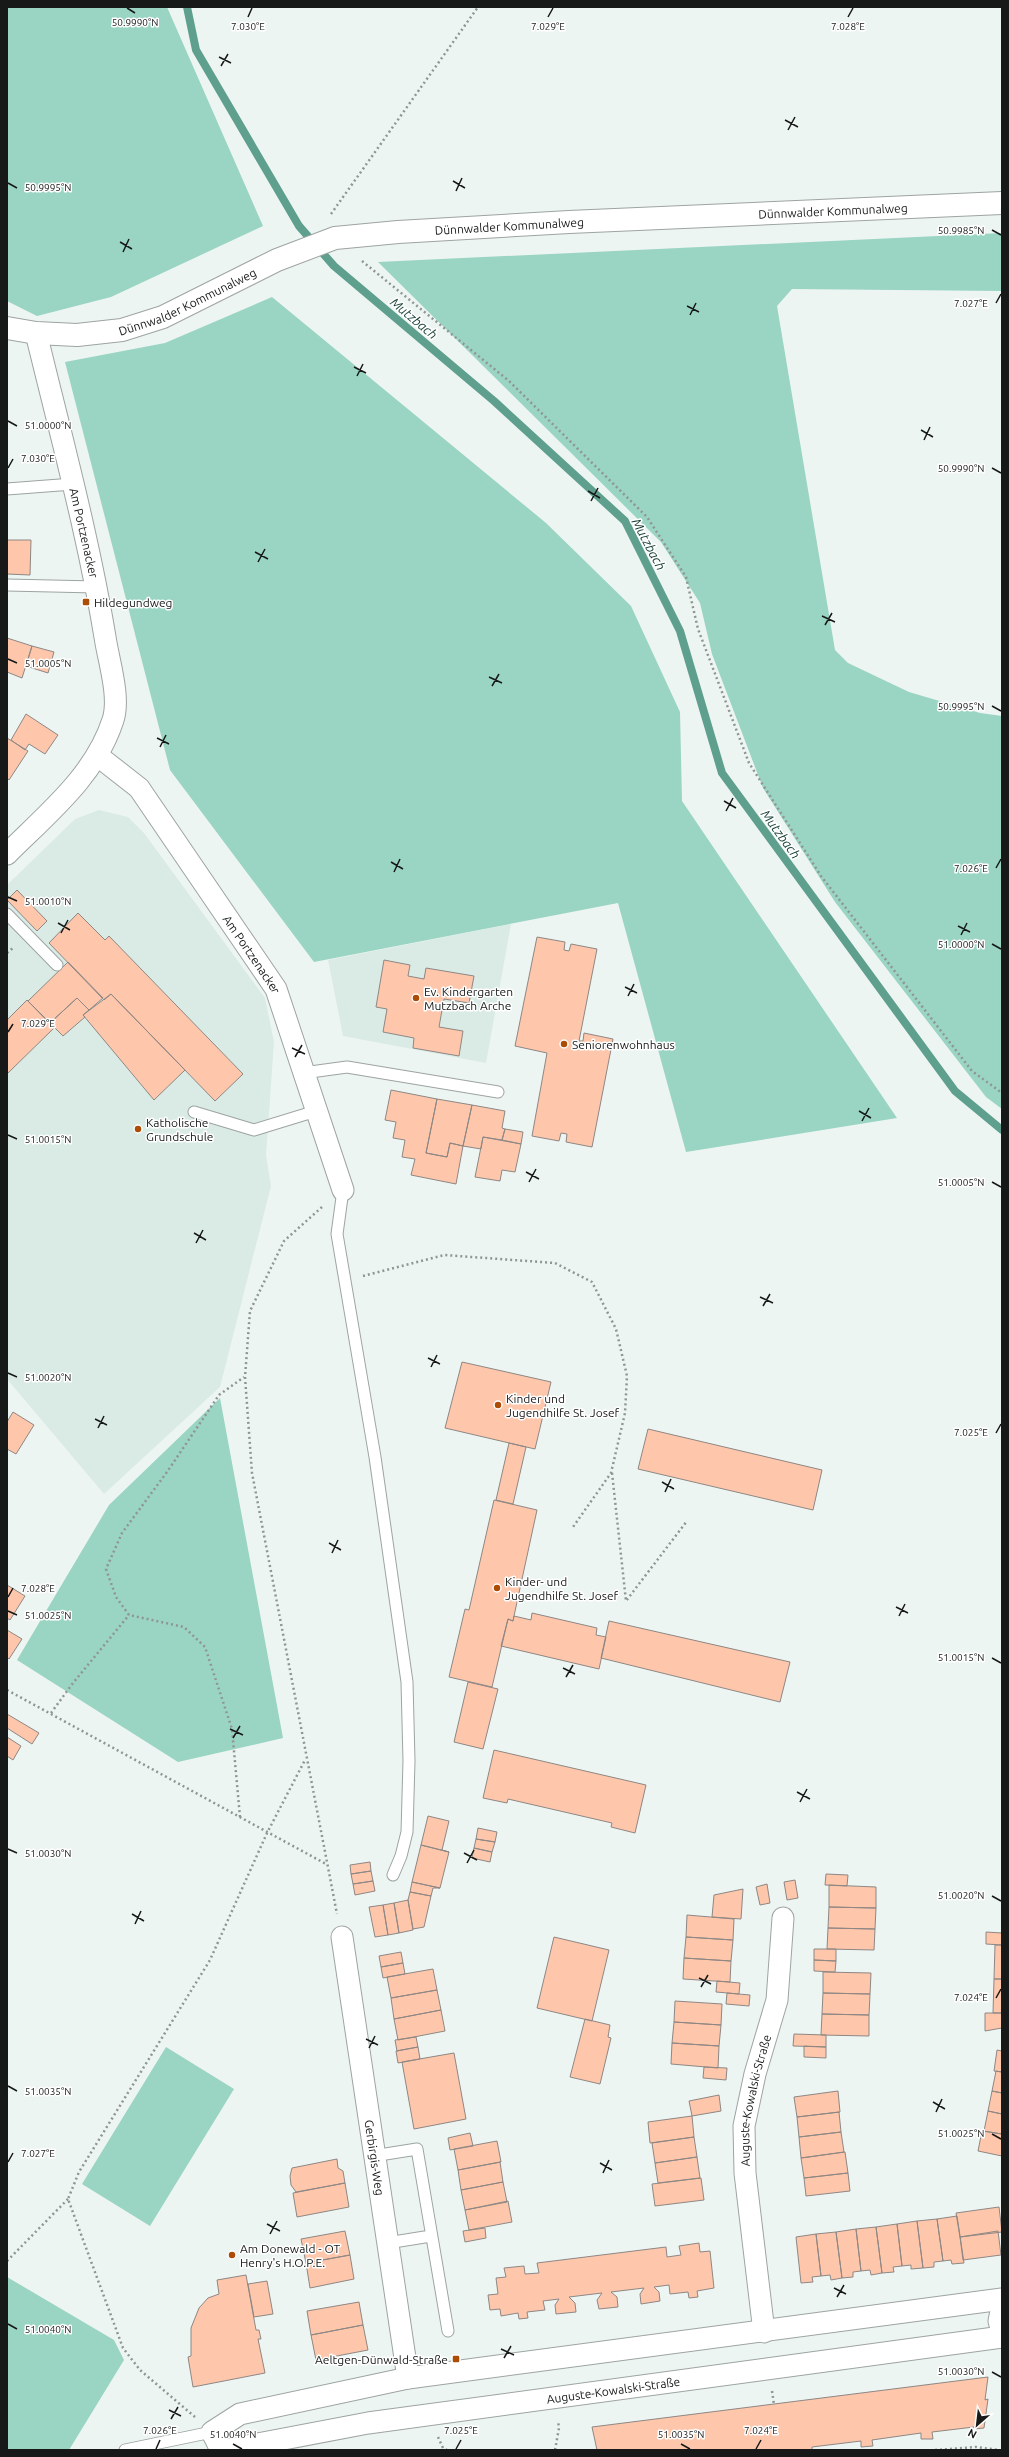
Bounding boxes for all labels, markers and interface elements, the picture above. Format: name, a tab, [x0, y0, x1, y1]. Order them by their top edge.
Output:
text: 50.9990°N	[112, 17, 158, 28]
text: 7.030°E	[231, 21, 265, 32]
text: 7.029°E	[531, 21, 565, 32]
text: 7.028°E	[831, 21, 865, 32]
text: 50.9995°N	[25, 182, 71, 193]
street label: Dünnwalder Kommunalweg	[758, 201, 908, 220]
street label: Dünnwalder Kommunalweg	[434, 215, 584, 236]
text: 50.9985°N	[938, 225, 984, 236]
street label: Dünnwalder Kommunalweg	[117, 265, 258, 337]
water label: Mutzbach	[388, 294, 440, 342]
text: 7.027°E	[954, 298, 988, 309]
text: 51.0000°N	[25, 420, 71, 431]
text: 7.030°E	[21, 453, 55, 464]
text: 50.9990°N	[938, 463, 984, 474]
street label: Am Portzenacker	[67, 487, 101, 580]
water label: Mutzbach	[630, 516, 668, 572]
place label: Hildegundweg	[94, 596, 173, 609]
marker: Hildegundweg	[81, 597, 91, 607]
text: 51.0005°N	[25, 658, 71, 669]
text: 50.9995°N	[938, 701, 984, 712]
water label: Mutzbach	[759, 807, 803, 861]
text: 7.026°E	[954, 863, 988, 874]
text: 51.0010°N	[25, 896, 71, 907]
street label: Am Portzenacker	[221, 912, 283, 995]
text: 51.0000°N	[938, 939, 984, 950]
place label: Ev. Kindergarten Mutzbach Arche	[424, 985, 513, 1012]
marker: Ev. Kindergarten Mutzbach Arche	[411, 993, 421, 1003]
text: 7.029°E	[21, 1018, 55, 1029]
place label: Seniorenwohnhaus	[572, 1038, 675, 1051]
marker: Seniorenwohnhaus	[559, 1039, 569, 1049]
place label: Katholische Grundschule	[146, 1116, 214, 1143]
marker: Katholische Grundschule	[133, 1124, 143, 1134]
text: 51.0015°N	[25, 1134, 71, 1145]
text: 51.0005°N	[938, 1177, 984, 1188]
text: 51.0020°N	[25, 1372, 71, 1383]
place label: Kinder und Jugendhilfe St. Josef	[506, 1392, 620, 1419]
marker: Kinder und Jugendhilfe St. Josef	[493, 1400, 503, 1410]
text: 7.025°E	[954, 1427, 988, 1438]
place label: Kinder- und Jugendhilfe St. Josef	[505, 1575, 619, 1602]
text: 7.028°E	[21, 1583, 55, 1594]
marker: Kinder- und Jugendhilfe St. Josef	[492, 1583, 502, 1593]
text: 51.0025°N	[25, 1610, 71, 1621]
text: 51.0015°N	[938, 1652, 984, 1663]
text: 51.0030°N	[25, 1848, 71, 1859]
text: 51.0020°N	[938, 1890, 984, 1901]
text: 7.024°E	[954, 1992, 988, 2003]
street label: Auguste-Kowalski-Straße	[737, 2033, 773, 2167]
text: 51.0035°N	[25, 2086, 71, 2097]
street label: Gerbirgis-Weg	[363, 2119, 387, 2196]
text: 51.0025°N	[938, 2128, 984, 2139]
text: 7.027°E	[21, 2148, 55, 2159]
place label: Am Donewald - OT Henry's H.O.P.E.	[240, 2242, 341, 2269]
marker: Am Donewald - OT Henry's H.O.P.E.	[227, 2250, 237, 2260]
text: 51.0040°N	[25, 2324, 71, 2335]
place label: Aeltgen-Dünwald-Straße	[315, 2353, 448, 2366]
marker: Aeltgen-Dünwald-Straße	[451, 2354, 461, 2364]
text: 51.0030°N	[938, 2366, 984, 2377]
street label: Auguste-Kowalski-Straße	[546, 2374, 681, 2405]
north arrow	[957, 2405, 997, 2445]
text: 7.026°E	[143, 2425, 177, 2436]
text: 7.025°E	[444, 2425, 478, 2436]
text: 7.024°E	[744, 2425, 778, 2436]
text: N	[966, 2427, 979, 2441]
text: 51.0040°N	[210, 2429, 256, 2440]
text: 51.0035°N	[658, 2429, 704, 2440]

